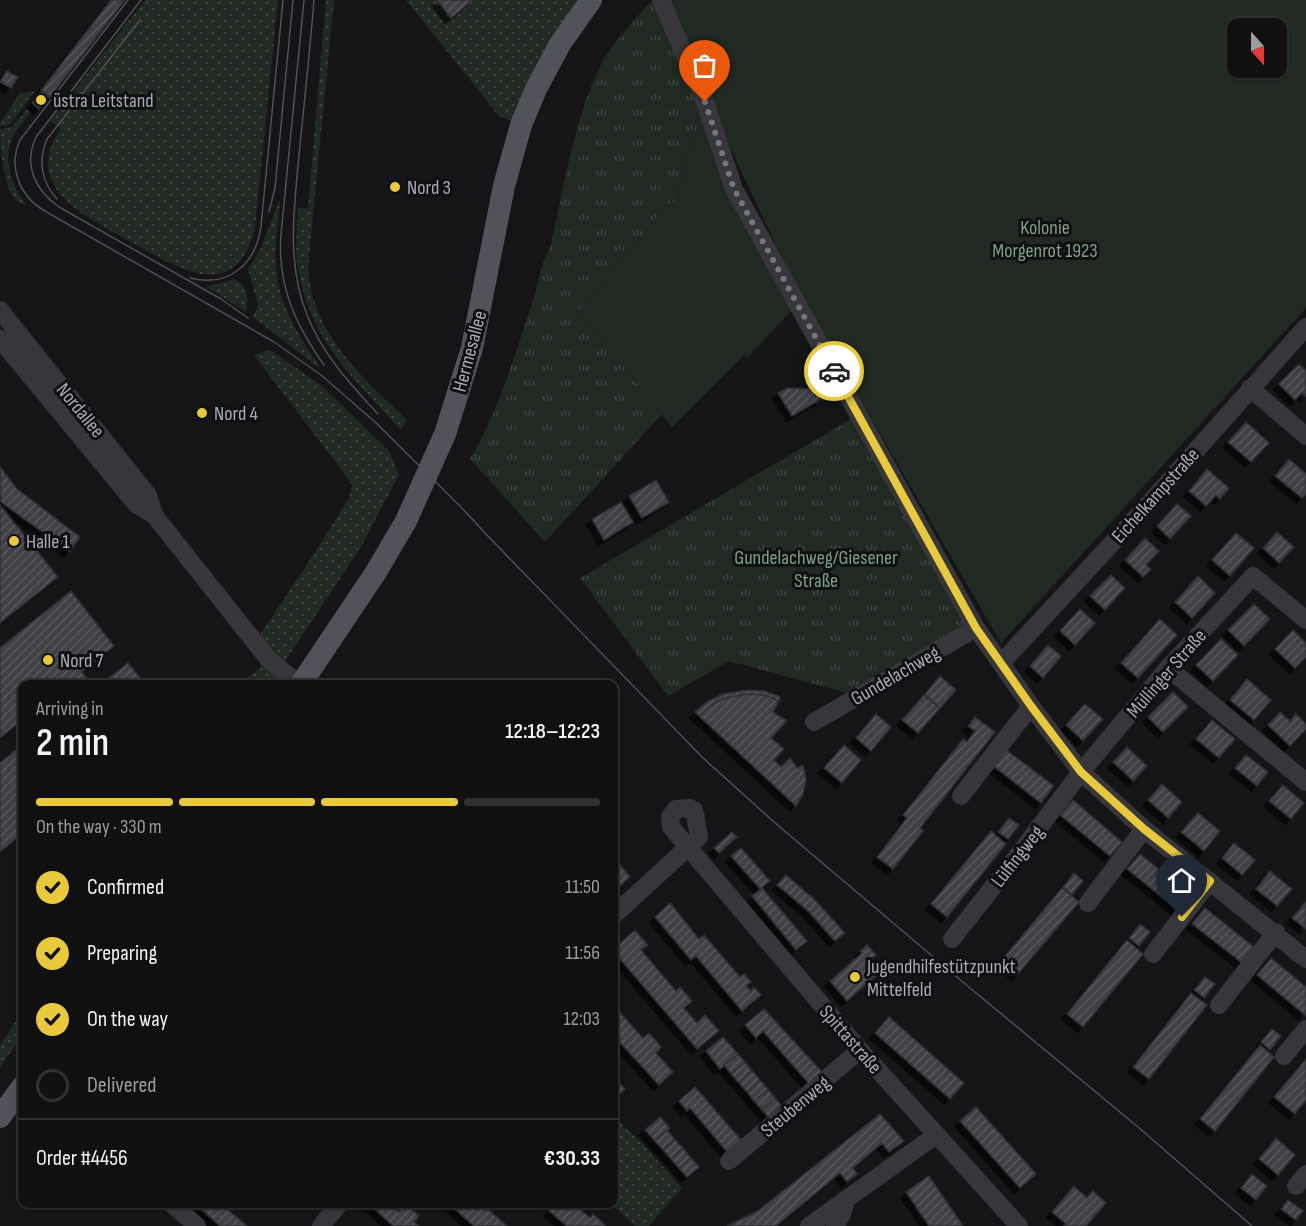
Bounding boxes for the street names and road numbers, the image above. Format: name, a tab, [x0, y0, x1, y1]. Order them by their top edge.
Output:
street label: Hermesallee	[448, 308, 492, 395]
street label: Nordallee	[51, 378, 110, 443]
street label: Eichelkampstraße	[1107, 443, 1205, 548]
street label: Müllinger Straße	[1122, 624, 1212, 723]
street label: Gundelachweg	[847, 641, 944, 711]
street label: Lülfingweg	[986, 821, 1049, 892]
street label: Spittastraße	[814, 1000, 887, 1079]
street label: Steubenweg	[756, 1071, 835, 1143]

